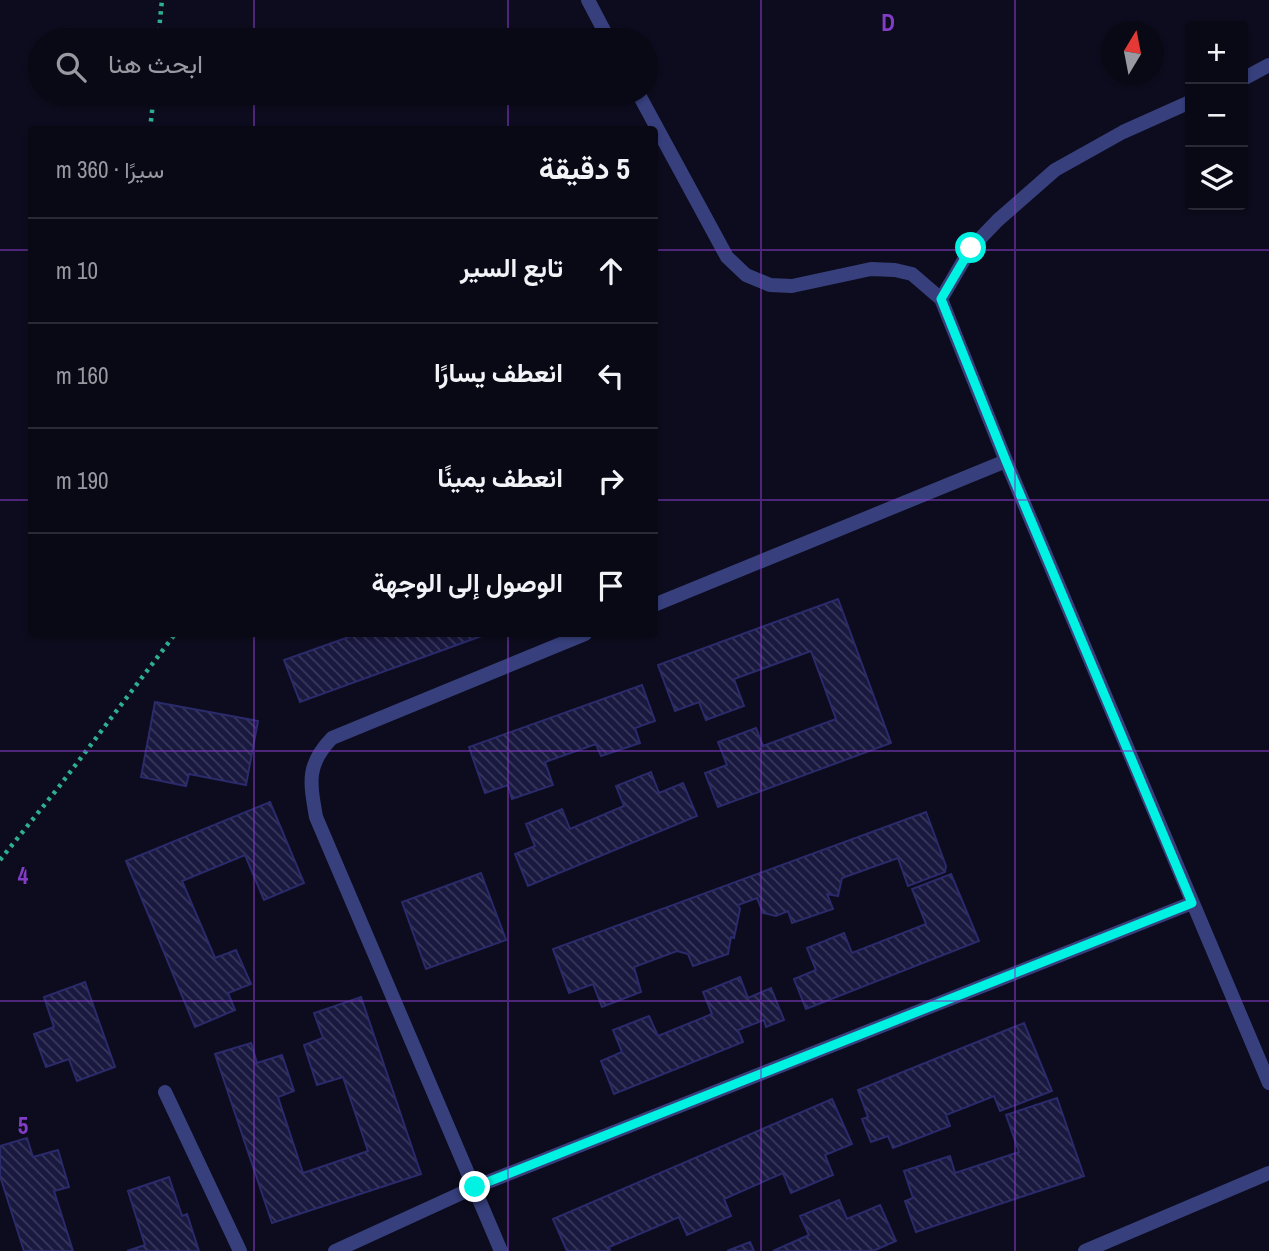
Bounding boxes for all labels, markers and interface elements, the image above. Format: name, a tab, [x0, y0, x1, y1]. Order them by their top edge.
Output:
text: D	[881, 7, 895, 38]
north arrow	[1101, 21, 1164, 84]
map controls	[1185, 21, 1248, 210]
button: +	[1185, 21, 1248, 84]
search box	[28, 28, 658, 105]
text: ابحث هنا	[108, 46, 203, 81]
icon: search	[52, 48, 90, 86]
button: −	[1185, 84, 1248, 147]
button: layers	[1185, 147, 1248, 210]
text: 5 دقيقة	[539, 148, 630, 188]
text: سيرًا · 360 m	[56, 154, 164, 185]
route start	[955, 232, 986, 263]
text: تابع السير	[460, 250, 563, 285]
icon: ahead	[592, 252, 630, 290]
text: 10 m	[56, 255, 98, 286]
text: انعطف يسارًا	[434, 355, 563, 390]
icon: left	[592, 357, 630, 395]
text: 160 m	[56, 360, 108, 391]
text: انعطف يمينًا	[437, 460, 563, 495]
icon: right	[592, 462, 630, 500]
text: 190 m	[56, 465, 108, 496]
text: الوصول إلى الوجهة	[371, 565, 563, 600]
icon: arrive	[592, 567, 630, 605]
text: 4	[18, 860, 29, 891]
text: 5	[18, 1110, 28, 1141]
route end	[459, 1171, 490, 1202]

